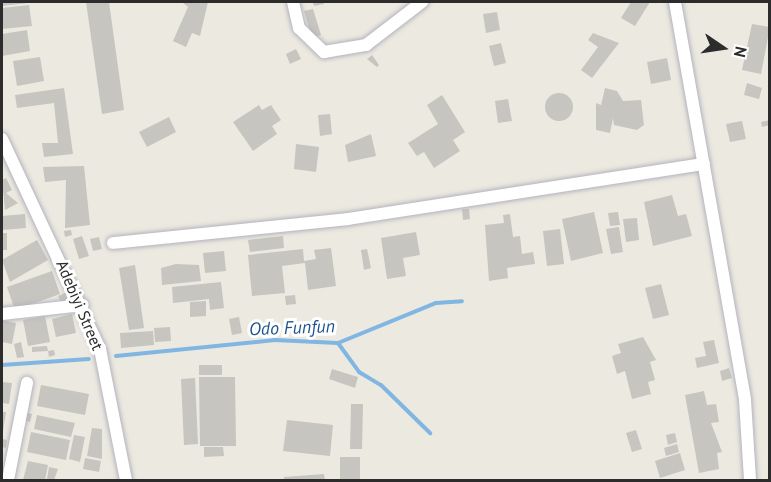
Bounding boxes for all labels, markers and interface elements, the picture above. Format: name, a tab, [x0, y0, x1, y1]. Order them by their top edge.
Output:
north arrow	[693, 18, 753, 78]
text: N	[730, 45, 751, 59]
street label: Adebiyi Street	[52, 257, 108, 353]
water label: Odo Funfun	[249, 316, 335, 340]

